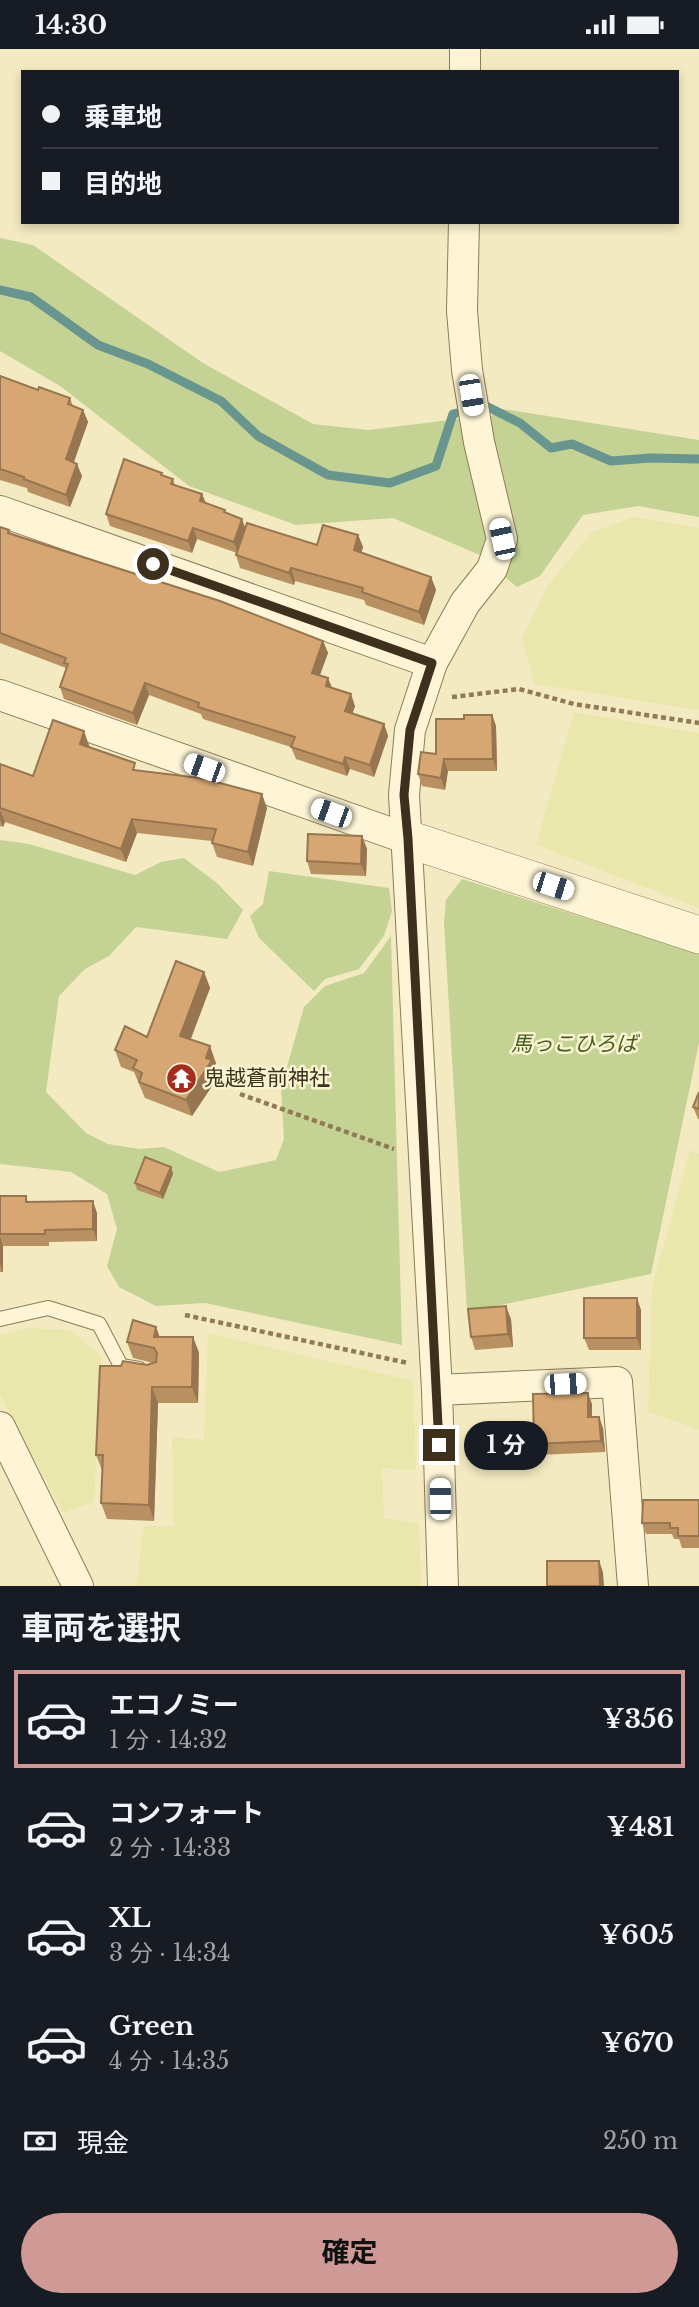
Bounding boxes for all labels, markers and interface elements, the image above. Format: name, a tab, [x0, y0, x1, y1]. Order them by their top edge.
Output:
text: 14:30	[35, 9, 107, 41]
text: 乗車地	[84, 101, 162, 133]
text: 目的地	[84, 168, 162, 200]
car	[458, 373, 485, 417]
car	[488, 516, 517, 562]
route start	[137, 548, 169, 580]
car	[181, 751, 228, 785]
car	[308, 796, 355, 830]
car	[530, 870, 577, 902]
park label: 馬っこひろば	[511, 1031, 640, 1057]
temple icon: 鬼越蒼前神社	[164, 1061, 198, 1095]
place label: 鬼越蒼前神社	[204, 1065, 330, 1091]
car	[544, 1373, 587, 1395]
callout: 1 分	[464, 1421, 548, 1469]
route end	[423, 1429, 455, 1461]
text: 1 分	[486, 1431, 526, 1459]
car	[430, 1478, 451, 1520]
text: 車両を選択	[21, 1608, 181, 1648]
icon: car	[25, 1688, 88, 1751]
text: エコノミー	[109, 1689, 239, 1721]
text: ¥356	[602, 1703, 674, 1735]
text: 1 分 · 14:32	[109, 1726, 227, 1754]
icon: car	[25, 1796, 88, 1859]
text: コンフォート	[109, 1797, 264, 1829]
text: ¥481	[607, 1811, 674, 1843]
text: 2 分 · 14:33	[109, 1834, 231, 1862]
text: XL	[109, 1902, 151, 1934]
icon: car	[25, 1904, 88, 1967]
text: ¥605	[599, 1919, 674, 1951]
text: 3 分 · 14:34	[109, 1939, 230, 1967]
text: Green	[109, 2010, 194, 2042]
icon: car	[25, 2012, 88, 2075]
text: ¥670	[601, 2027, 674, 2059]
text: 4 分 · 14:35	[109, 2047, 229, 2075]
icon: cash	[21, 2122, 59, 2160]
text: 現金	[77, 2127, 129, 2159]
text: 250 m	[603, 2127, 678, 2155]
button: 確定	[21, 2213, 678, 2293]

